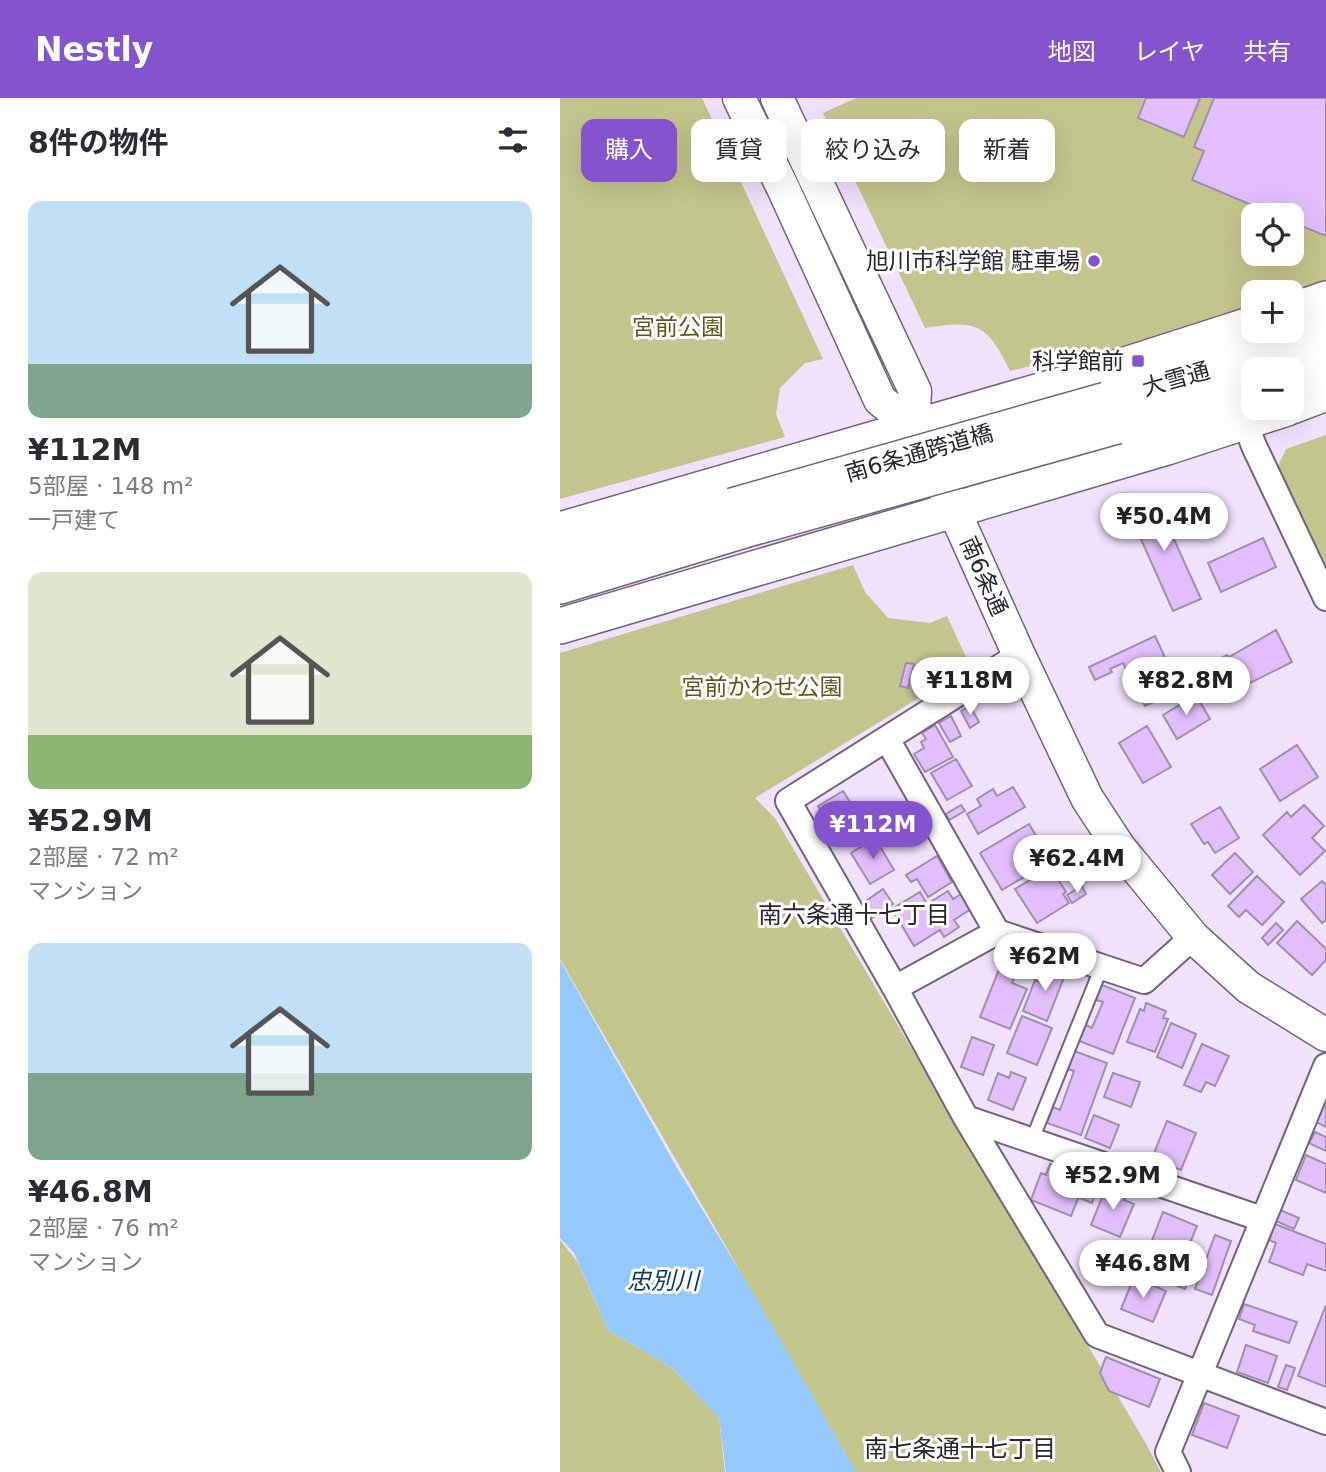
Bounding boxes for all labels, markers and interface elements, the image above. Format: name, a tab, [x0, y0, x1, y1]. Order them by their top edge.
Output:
text: Nestly	[35, 30, 153, 69]
text: 地図	[1048, 38, 1096, 66]
text: レイヤ	[1134, 38, 1205, 66]
text: 共有	[1243, 38, 1291, 66]
chip: 購入	[581, 119, 677, 182]
chip: 賃貸	[691, 119, 787, 182]
chip: 絞り込み	[801, 119, 945, 182]
chip: 新着	[959, 119, 1055, 182]
icon: filters	[494, 121, 532, 159]
text: 8件の物件	[28, 125, 169, 160]
map controls	[1241, 203, 1304, 420]
button: locate	[1241, 203, 1304, 266]
icon: home	[217, 246, 343, 372]
place label: 旭川市科学館 駐車場	[866, 248, 1080, 274]
marker: 旭川市科学館 駐車場	[1086, 253, 1102, 269]
button: +	[1241, 280, 1304, 343]
park label: 宮前公園	[632, 314, 724, 340]
place label: 科学館前	[1032, 348, 1124, 374]
marker: 科学館前	[1130, 353, 1146, 369]
street label: 大雪通	[1139, 357, 1213, 401]
button: −	[1241, 357, 1304, 420]
street label: 南6条通跨道橋	[842, 419, 996, 487]
text: ¥112M	[28, 432, 141, 467]
text: 5部屋 · 148 m²	[28, 473, 193, 499]
pin: ¥50.4M	[1107, 494, 1221, 553]
text: ¥50.4M	[1116, 503, 1212, 529]
text: 一戸建て	[28, 507, 120, 533]
street label: 南6条通	[955, 533, 1013, 619]
icon: home	[217, 617, 343, 743]
pin: ¥118M	[921, 658, 1019, 717]
pin: ¥82.8M	[1129, 658, 1243, 717]
text: ¥118M	[927, 667, 1013, 693]
text: ¥82.8M	[1138, 667, 1234, 693]
park label: 宮前かわせ公園	[682, 674, 843, 700]
pin: ¥112M	[824, 802, 922, 861]
text: ¥52.9M	[28, 803, 153, 838]
text: ¥112M	[830, 811, 916, 837]
pin: ¥62.4M	[1020, 836, 1134, 895]
text: 2部屋 · 72 m²	[28, 844, 179, 870]
text: ¥62.4M	[1029, 845, 1125, 871]
text: マンション	[28, 878, 143, 904]
district label: 南六条通十七丁目	[758, 901, 950, 929]
pin: ¥62M	[1004, 934, 1086, 993]
text: ¥62M	[1010, 943, 1080, 969]
icon: home	[217, 988, 343, 1114]
pin: ¥52.9M	[1056, 1152, 1170, 1212]
text: ¥52.9M	[1065, 1162, 1161, 1188]
text: ¥46.8M	[28, 1174, 153, 1209]
text: 2部屋 · 76 m²	[28, 1215, 179, 1241]
pin: ¥46.8M	[1086, 1240, 1200, 1300]
text: マンション	[28, 1249, 143, 1275]
text: ¥46.8M	[1095, 1250, 1191, 1276]
water label: 忠別川	[627, 1267, 702, 1295]
district label: 南七条通十七丁目	[864, 1435, 1056, 1463]

